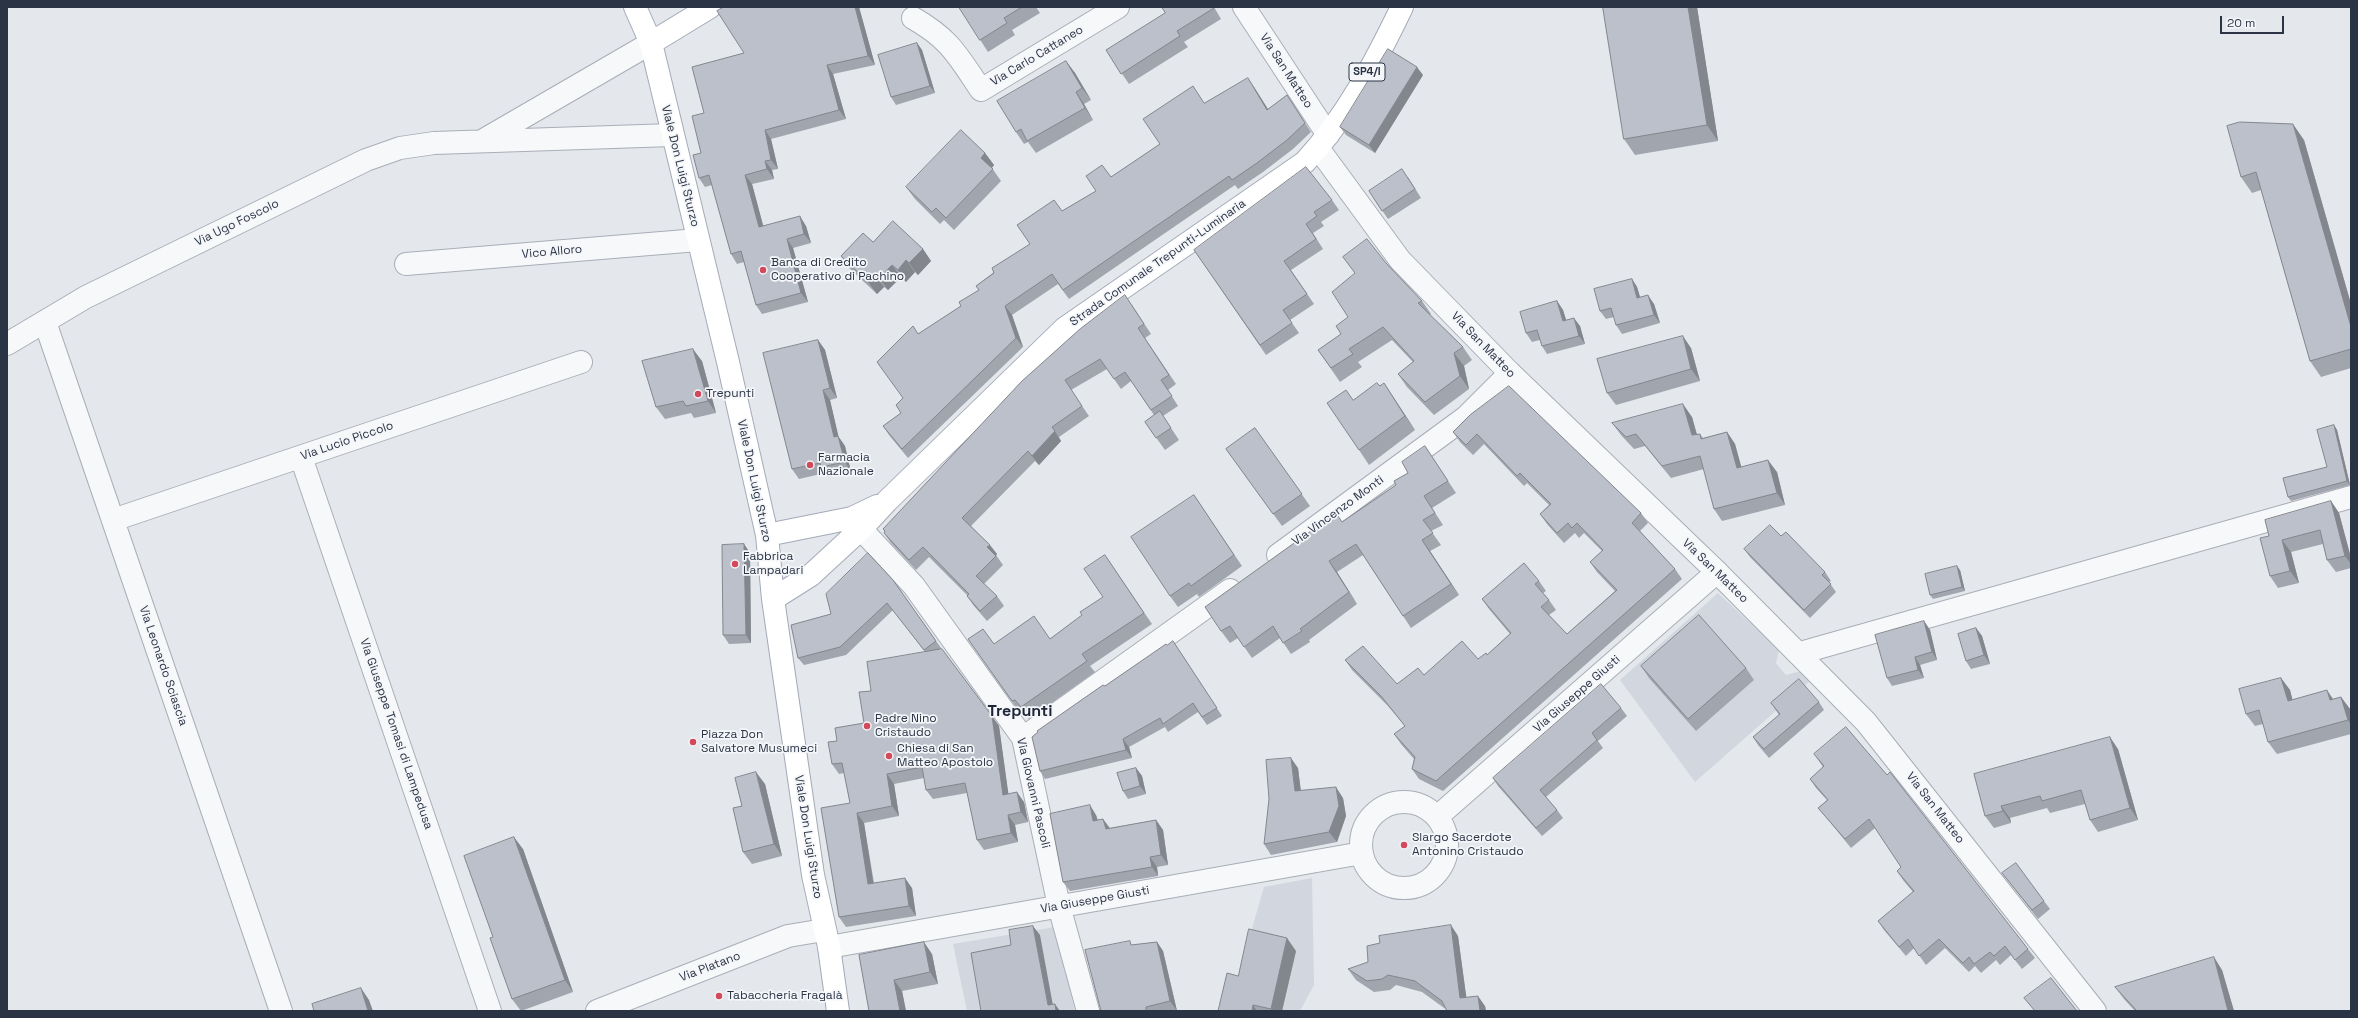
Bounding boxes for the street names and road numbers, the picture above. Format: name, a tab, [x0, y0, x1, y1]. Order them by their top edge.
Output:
street label: Via Carlo Cattaneo	[988, 23, 1086, 89]
street label: Via San Matteo	[1256, 31, 1316, 111]
road number: SP4/I	[1349, 63, 1385, 81]
street label: Viale Don Luigi Sturzo	[658, 104, 702, 228]
street label: Via Ugo Foscolo	[193, 196, 281, 250]
street label: Strada Comunale Trepunti-Luminaria	[1067, 197, 1249, 329]
street label: Vico Alloro	[521, 242, 583, 262]
street label: Via San Matteo	[1448, 309, 1518, 381]
street label: Via Lucio Piccolo	[299, 418, 395, 464]
street label: Viale Don Luigi Sturzo	[734, 418, 774, 544]
street label: Via Vincenzo Monti	[1289, 473, 1387, 549]
street label: Via San Matteo	[1679, 536, 1751, 606]
street label: Via Leonardo Sciascia	[136, 604, 190, 728]
street label: Via Giuseppe Tomasi di Lampedusa	[356, 637, 436, 831]
street label: Via Giuseppe Giusti	[1531, 652, 1623, 736]
street label: Via Giovanni Pascoli	[1013, 736, 1053, 850]
street label: Via San Matteo	[1903, 770, 1967, 846]
street label: Viale Don Luigi Sturzo	[791, 774, 825, 900]
street label: Via Giuseppe Giusti	[1039, 883, 1151, 917]
street label: Via Platano	[677, 949, 743, 985]

